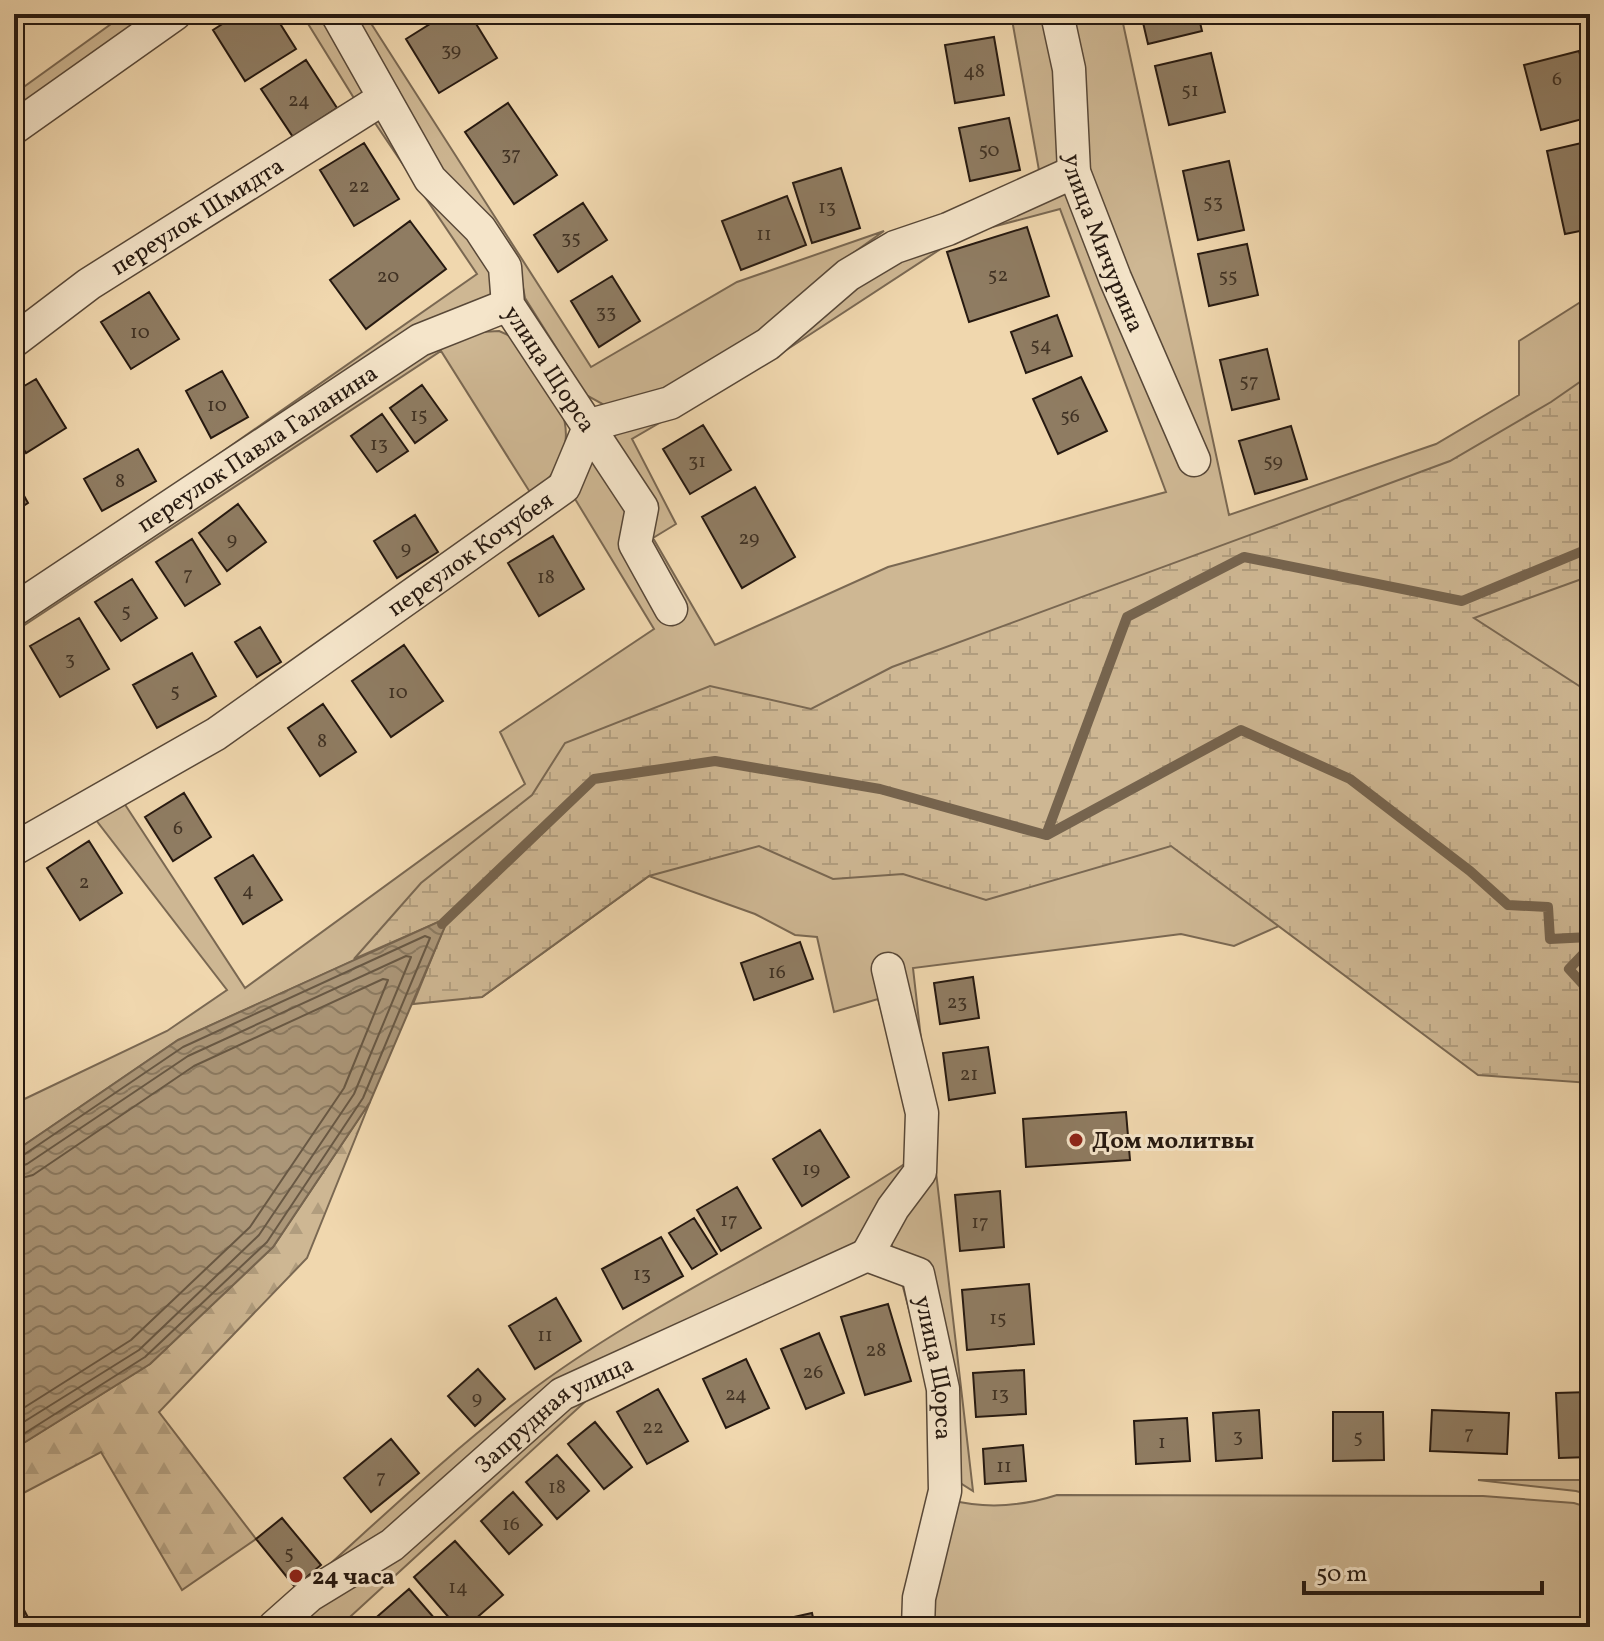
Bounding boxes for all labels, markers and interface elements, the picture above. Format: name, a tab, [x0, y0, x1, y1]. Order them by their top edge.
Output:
house number: 39	[441, 37, 461, 65]
house number: 48	[963, 58, 985, 86]
house number: 6	[1552, 66, 1562, 94]
house number: 51	[1181, 77, 1199, 105]
house number: 24	[288, 87, 310, 115]
house number: 50	[978, 137, 1000, 165]
house number: 37	[501, 141, 521, 169]
street label: переулок Шмидта	[105, 150, 291, 285]
street label: улица Мичурина	[1054, 153, 1152, 338]
house number: 22	[348, 173, 370, 201]
house number: 53	[1203, 189, 1223, 217]
house number: 13	[818, 194, 836, 222]
house number: 11	[756, 221, 772, 249]
house number: 35	[561, 225, 581, 253]
house number: 52	[988, 262, 1008, 290]
house number: 20	[377, 263, 399, 291]
house number: 55	[1218, 263, 1238, 291]
street label: улица Щорса	[494, 299, 603, 440]
house number: 33	[596, 299, 616, 327]
house number: 10	[130, 319, 150, 347]
house number: 54	[1030, 332, 1052, 360]
street label: переулок Павла Галанина	[131, 358, 385, 542]
house number: 57	[1239, 368, 1259, 396]
house number: 10	[207, 392, 227, 420]
house number: 15	[410, 402, 428, 430]
house number: 56	[1060, 403, 1080, 431]
house number: 13	[370, 431, 388, 459]
house number: 31	[688, 448, 706, 476]
house number: 59	[1263, 448, 1283, 476]
house number: 8	[115, 468, 125, 496]
street label: переулок Кочубея	[381, 485, 561, 626]
house number: 29	[739, 525, 759, 553]
house number: 9	[227, 526, 237, 554]
house number: 9	[401, 535, 411, 563]
house number: 7	[183, 561, 193, 589]
house number: 18	[537, 564, 555, 592]
house number: 5	[121, 598, 131, 626]
house number: 3	[65, 646, 75, 674]
house number: 5	[170, 678, 180, 706]
house number: 10	[388, 679, 408, 707]
house number: 8	[317, 728, 327, 756]
house number: 6	[173, 815, 183, 843]
house number: 2	[79, 869, 89, 897]
house number: 4	[242, 877, 254, 905]
house number: 16	[768, 959, 786, 987]
house number: 23	[947, 989, 967, 1017]
house number: 21	[960, 1061, 978, 1089]
place label: Дом молитвы	[1092, 1125, 1254, 1159]
marker: Дом молитвы	[1067, 1131, 1085, 1149]
house number: 19	[802, 1156, 820, 1184]
house number: 17	[720, 1207, 738, 1235]
house number: 17	[971, 1209, 989, 1237]
house number: 13	[633, 1261, 651, 1289]
street label: улица Щорса	[904, 1293, 959, 1440]
house number: 15	[989, 1305, 1007, 1333]
house number: 11	[537, 1322, 553, 1350]
house number: 28	[866, 1337, 886, 1365]
street label: Запрудная улица	[468, 1348, 640, 1483]
house number: 26	[803, 1359, 823, 1387]
house number: 24	[725, 1381, 747, 1409]
house number: 13	[991, 1381, 1009, 1409]
house number: 9	[472, 1385, 482, 1413]
house number: 22	[642, 1414, 664, 1442]
house number: 7	[1464, 1420, 1474, 1448]
house number: 3	[1233, 1423, 1243, 1451]
house number: 5	[1353, 1424, 1363, 1452]
house number: 1	[1158, 1429, 1166, 1457]
house number: 11	[996, 1453, 1012, 1481]
house number: 7	[376, 1464, 386, 1492]
house number: 18	[548, 1474, 566, 1502]
house number: 16	[502, 1511, 520, 1539]
house number: 5	[284, 1540, 294, 1568]
scale bar	[1304, 1545, 1542, 1595]
text: 50 m	[1316, 1558, 1368, 1592]
place label: 24 часа	[312, 1561, 395, 1595]
marker: 24 часа	[287, 1567, 305, 1585]
house number: 14	[448, 1574, 468, 1602]

